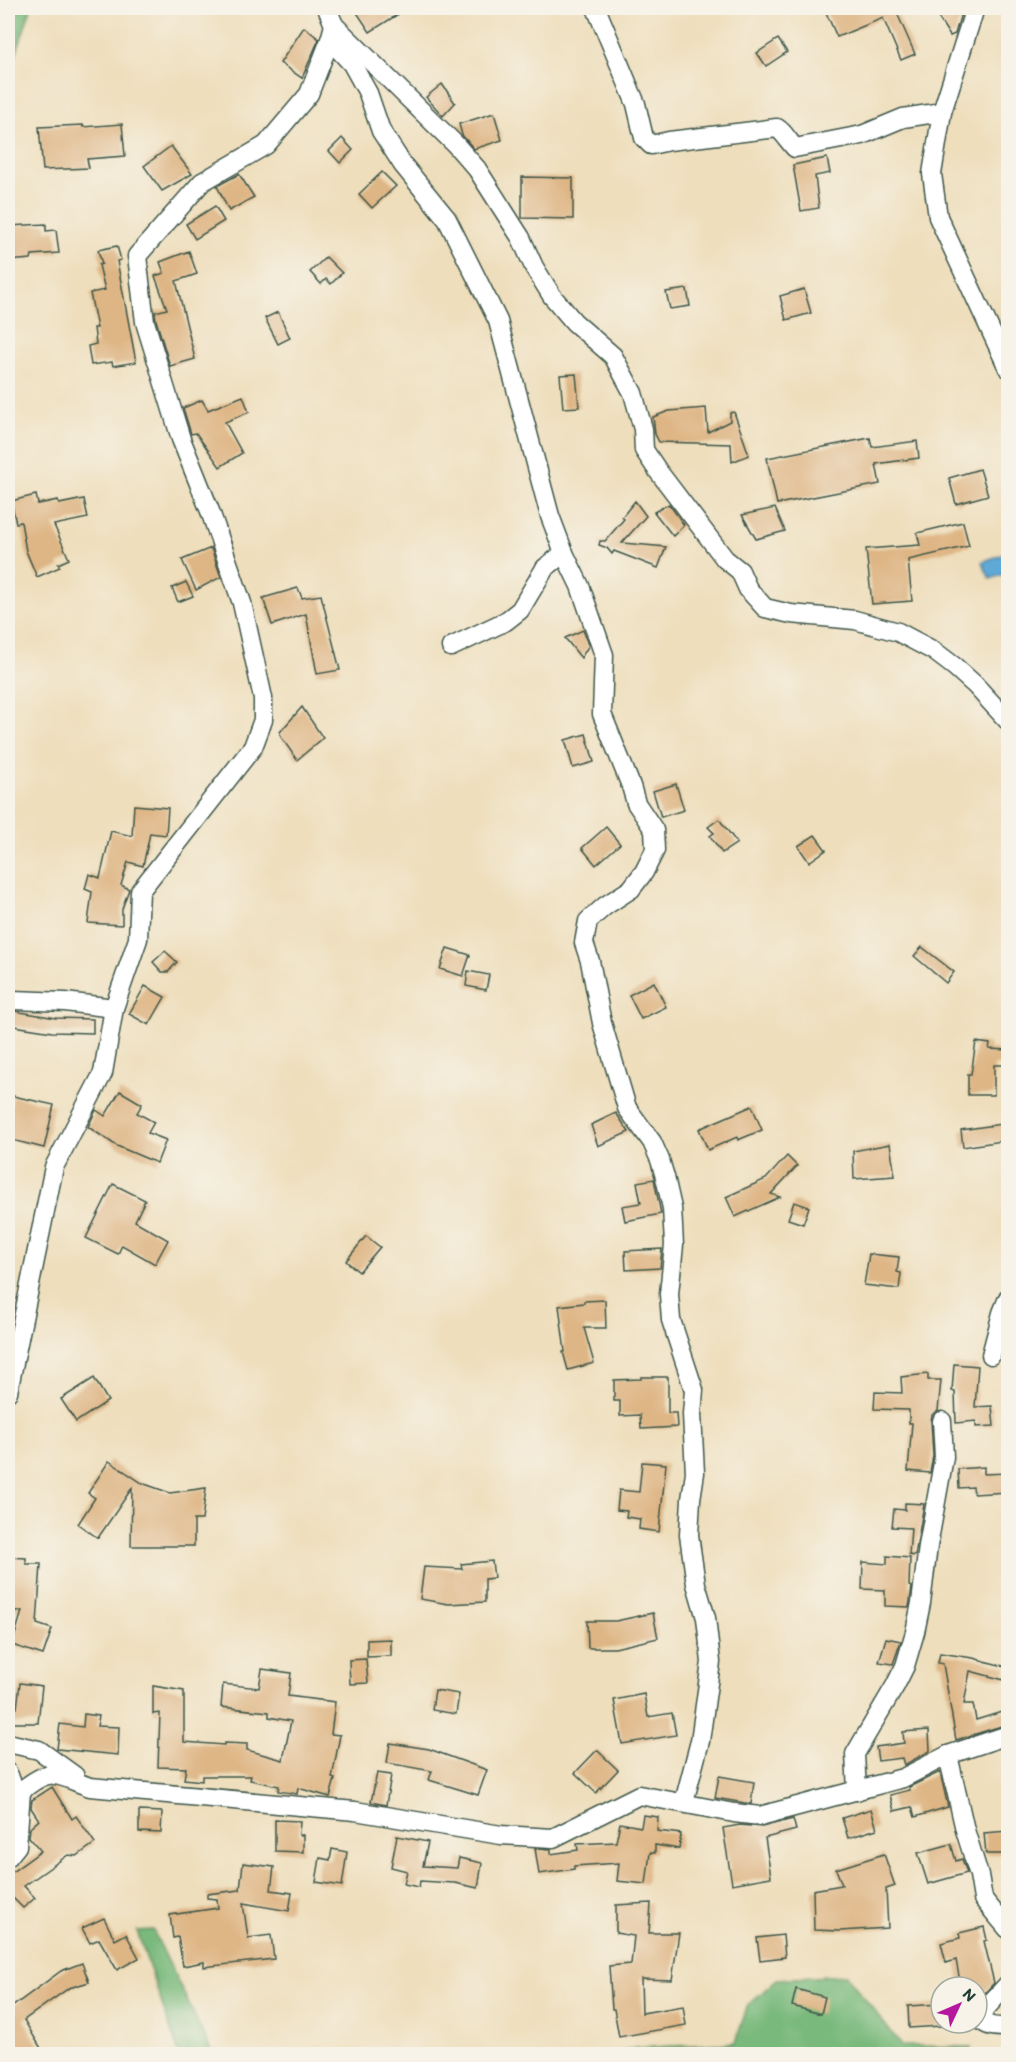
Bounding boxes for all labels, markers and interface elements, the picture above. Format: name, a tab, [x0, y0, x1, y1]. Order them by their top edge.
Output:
north arrow	[929, 1975, 989, 2035]
text: N	[959, 1984, 980, 2005]

